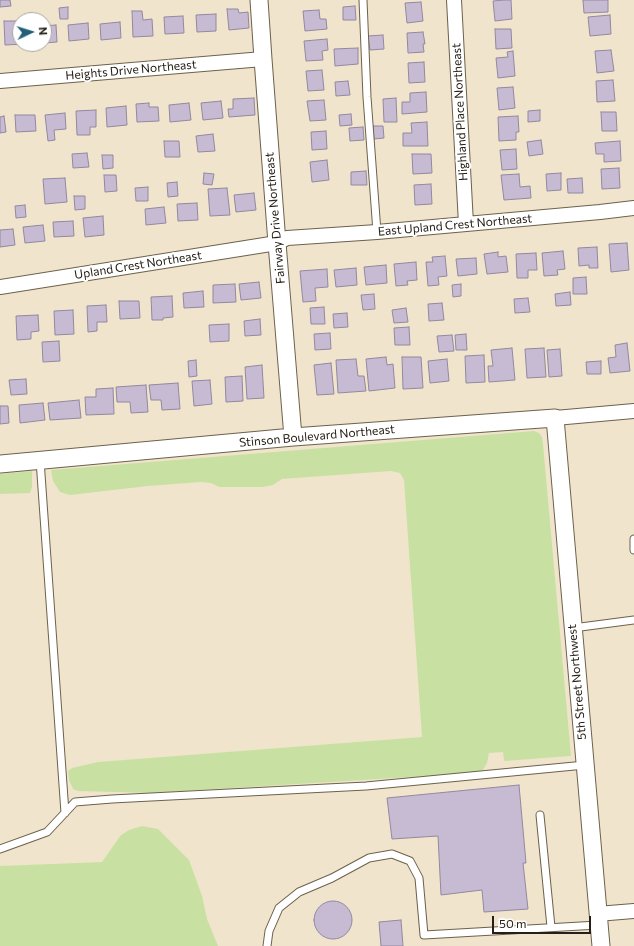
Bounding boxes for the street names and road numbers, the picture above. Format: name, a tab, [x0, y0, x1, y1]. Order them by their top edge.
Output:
street label: Highland Place Northeast	[449, 43, 471, 181]
street label: Heights Drive Northeast	[65, 57, 197, 83]
street label: Fairway Drive Northeast	[262, 152, 288, 284]
street label: East Upland Crest Northeast	[377, 211, 533, 239]
street label: Upland Crest Northeast	[73, 248, 203, 282]
street label: Stinson Boulevard Northeast	[239, 422, 395, 450]
street label: 5th Street Northwest	[565, 624, 589, 740]

